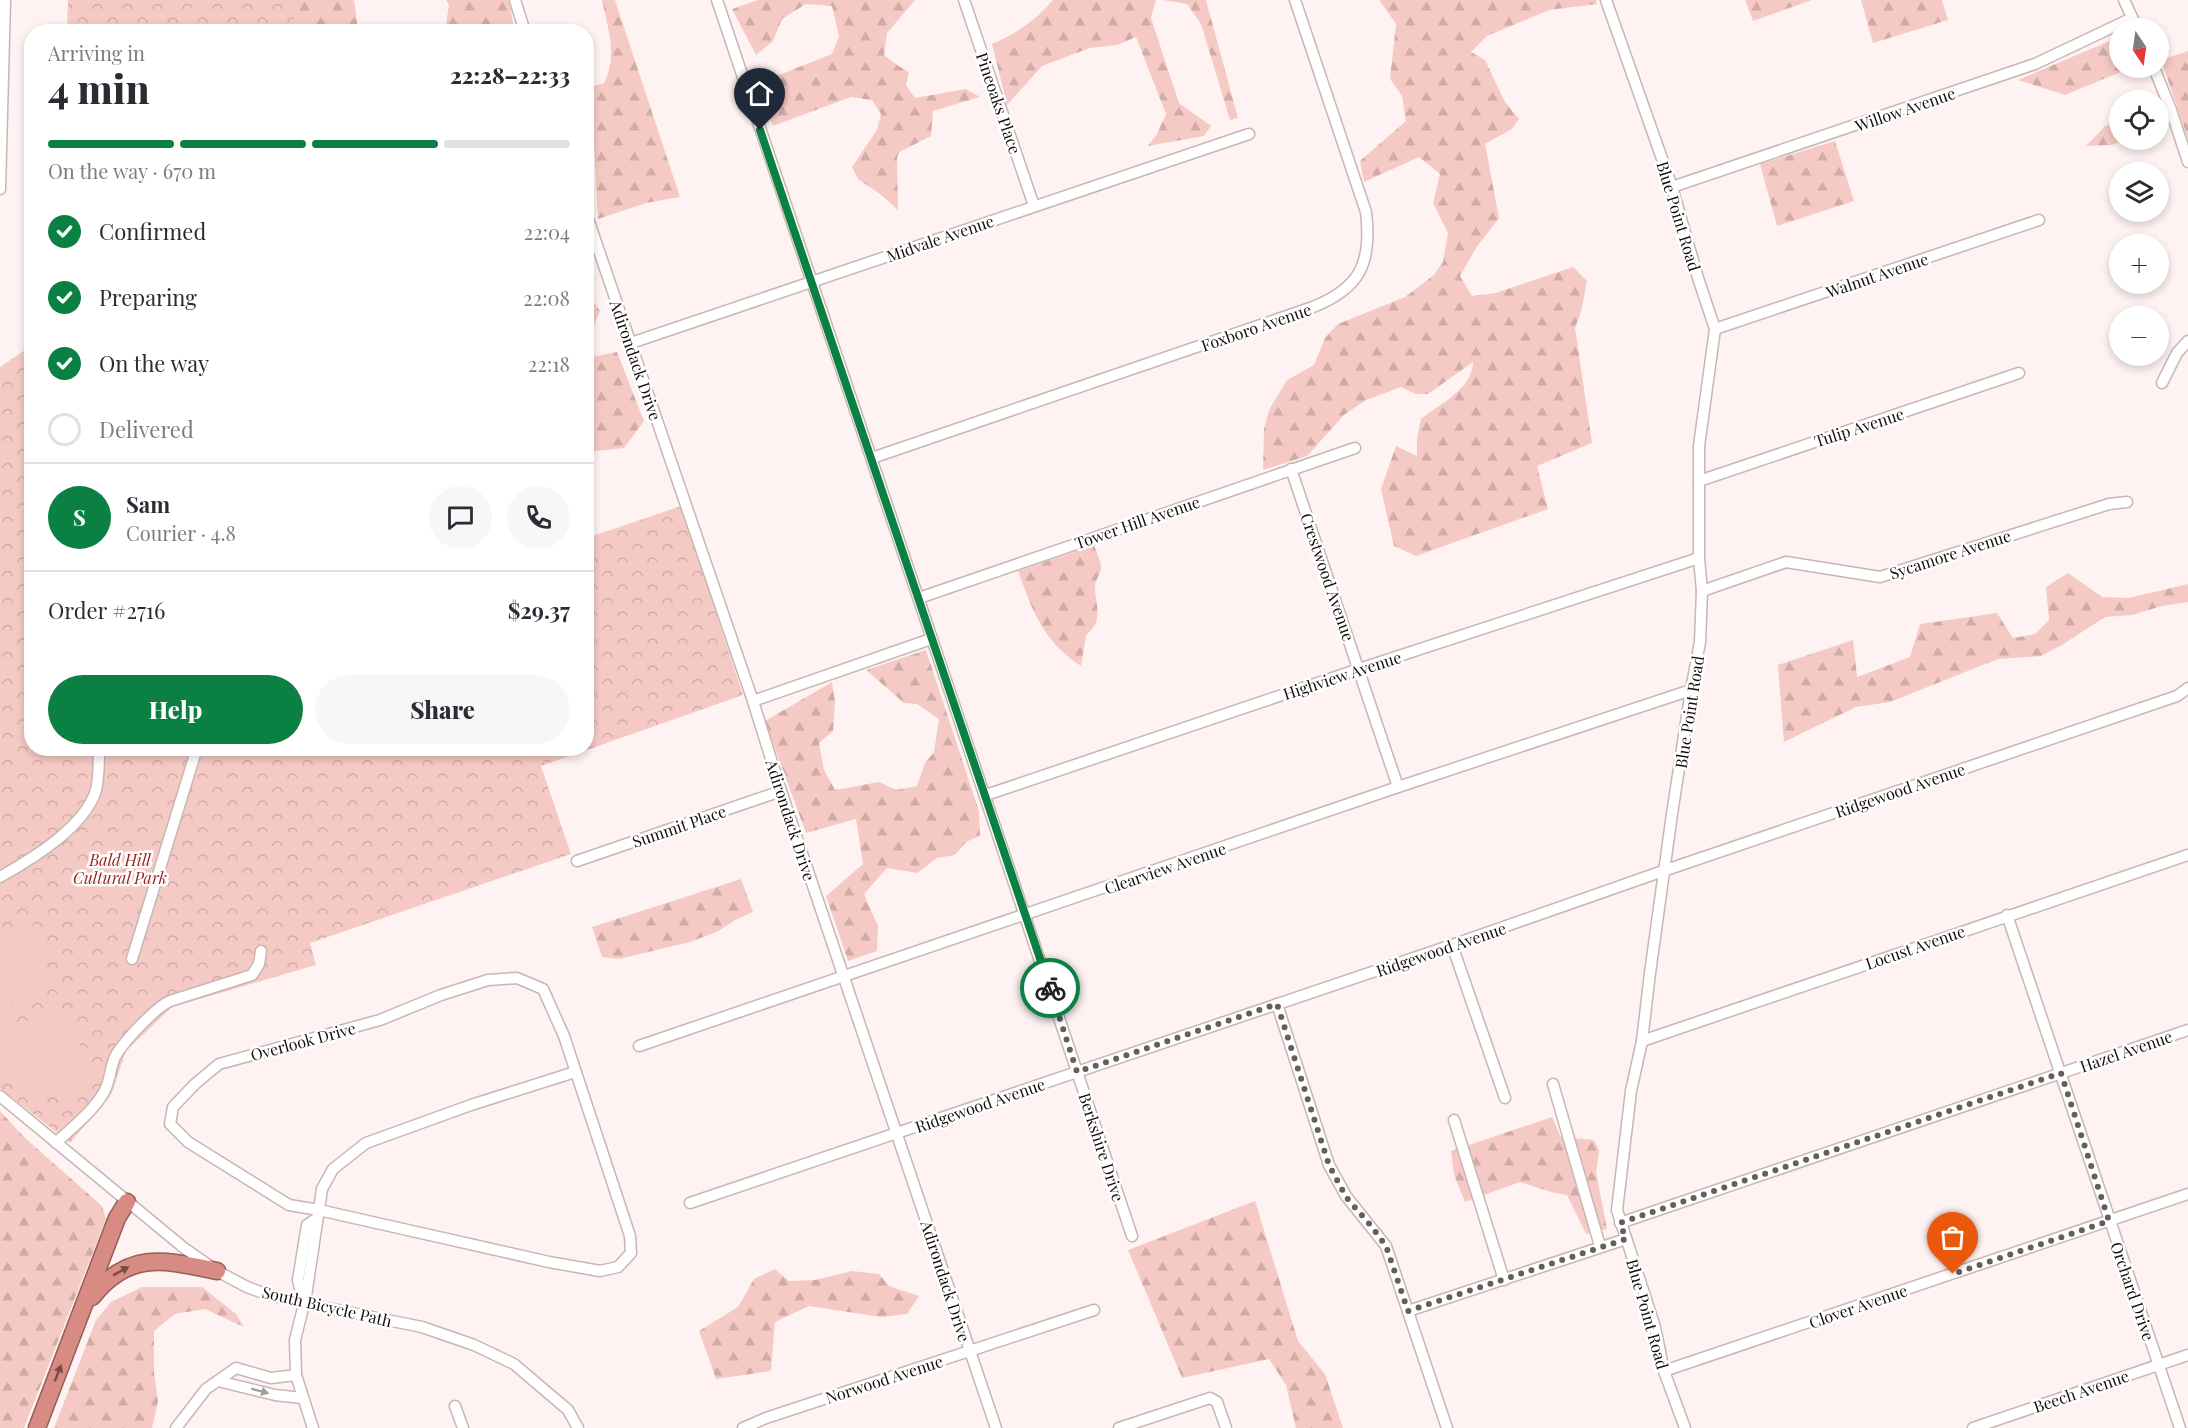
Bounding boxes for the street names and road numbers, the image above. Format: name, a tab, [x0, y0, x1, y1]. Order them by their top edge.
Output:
street label: Pineoaks Place	[972, 49, 1026, 157]
street label: Willow Avenue	[1851, 82, 1958, 136]
street label: Blue Point Road	[1652, 159, 1706, 273]
street label: Midvale Avenue	[883, 210, 997, 266]
street label: Walnut Avenue	[1822, 248, 1931, 303]
street label: Adirondack Drive	[605, 296, 666, 423]
street label: Foxboro Avenue	[1198, 298, 1314, 356]
street label: Tulip Avenue	[1812, 403, 1906, 451]
street label: Tower Hill Avenue	[1072, 491, 1202, 553]
street label: Crestwood Avenue	[1296, 510, 1360, 644]
street label: Sycamore Avenue	[1887, 524, 2013, 584]
street label: Highview Avenue	[1280, 646, 1404, 704]
street label: Blue Point Road	[1670, 654, 1708, 770]
street label: Adirondack Drive	[761, 756, 820, 883]
street label: Ridgewood Avenue	[1832, 758, 1968, 822]
street label: Summit Place	[629, 800, 729, 852]
street label: Clearview Avenue	[1101, 837, 1229, 899]
street label: Ridgewood Avenue	[1373, 917, 1509, 981]
street label: Locust Avenue	[1862, 920, 1968, 974]
street label: Overlook Drive	[248, 1017, 358, 1065]
street label: Hazel Avenue	[2077, 1025, 2175, 1077]
street label: Ridgewood Avenue	[912, 1073, 1048, 1137]
street label: Berkshire Drive	[1075, 1090, 1129, 1204]
street label: Adirondack Drive	[916, 1217, 975, 1344]
street label: Orchard Drive	[2106, 1239, 2160, 1343]
street label: Blue Point Road	[1622, 1256, 1674, 1372]
street label: Clover Avenue	[1806, 1279, 1910, 1333]
street label: South Bicycle Path	[260, 1281, 395, 1331]
street label: Norwood Avenue	[823, 1350, 945, 1408]
street label: Beech Avenue	[2030, 1365, 2132, 1417]

